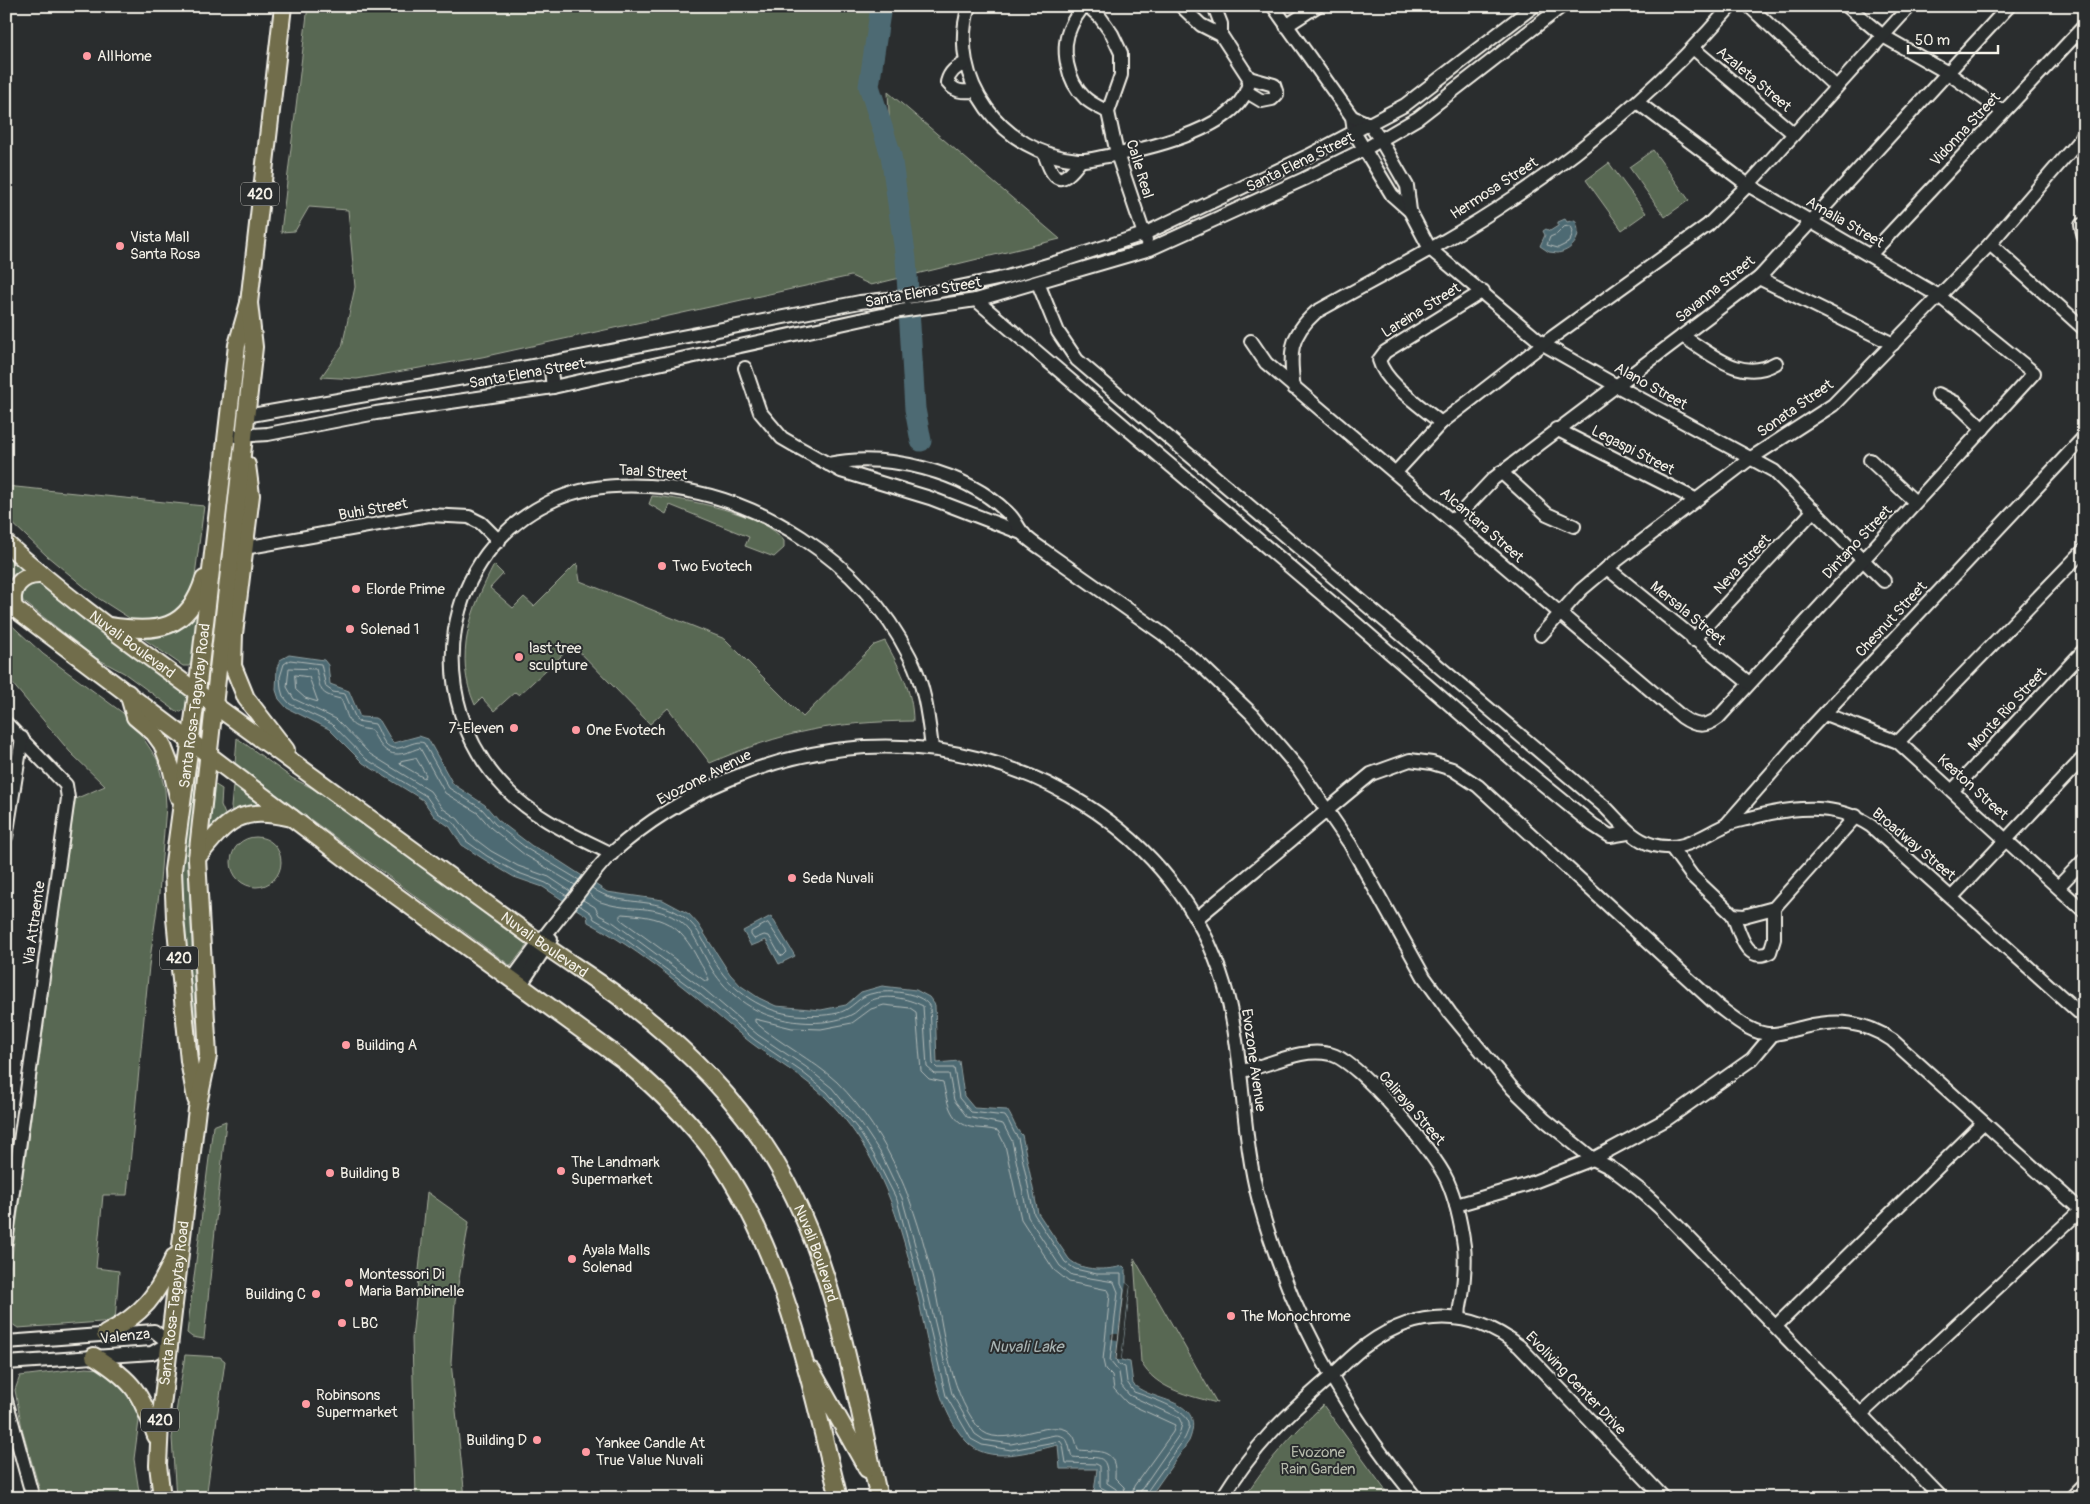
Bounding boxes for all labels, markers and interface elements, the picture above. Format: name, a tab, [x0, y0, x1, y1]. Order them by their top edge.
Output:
scale bar	[1908, 22, 1998, 54]
text: 50 m	[1915, 31, 1950, 50]
street label: Azaleta Street	[1712, 42, 1796, 117]
place label: AllHome	[97, 47, 152, 66]
marker: AllHome	[81, 50, 93, 62]
street label: Vidonna Street	[1926, 88, 2005, 170]
street label: Santa Elena Street	[1243, 128, 1358, 197]
street label: Calle Real	[1122, 137, 1157, 201]
street label: Hermosa Street	[1447, 153, 1542, 224]
road number: 420	[241, 182, 279, 205]
street label: Amalia Street	[1802, 192, 1888, 253]
place label: Vista Mall Santa Rosa	[130, 228, 200, 264]
marker: Vista Mall Santa Rosa	[114, 240, 126, 252]
street label: Savanna Street	[1672, 251, 1760, 327]
street label: Santa Elena Street	[863, 273, 984, 312]
street label: Lareina Street	[1378, 278, 1465, 342]
street label: Santa Elena Street	[467, 354, 588, 393]
street label: Alano Street	[1611, 359, 1691, 415]
street label: Sonata Street	[1754, 375, 1838, 442]
street label: Legaspi Street	[1588, 421, 1678, 480]
street label: Taal Street	[618, 461, 689, 484]
street label: Alcantara Street	[1436, 484, 1528, 568]
street label: Buhi Street	[337, 494, 410, 525]
street label: Dintano Street	[1818, 501, 1897, 583]
street label: Neva Street	[1710, 530, 1776, 598]
place label: Two Evotech	[672, 557, 752, 576]
marker: Two Evotech	[656, 560, 668, 572]
street label: Mersala Street	[1646, 577, 1730, 650]
street label: Chesnut Street	[1852, 577, 1932, 661]
place label: Elorde Prime	[366, 580, 446, 599]
marker: Elorde Prime	[350, 583, 362, 595]
street label: Nuvali Boulevard	[85, 607, 179, 683]
place label: Solenad 1	[360, 620, 419, 639]
street label: Santa Rosa-Tagaytay Road	[175, 622, 215, 789]
marker: Solenad 1	[344, 623, 356, 635]
place label: last tree sculpture	[529, 639, 588, 675]
marker: last tree sculpture	[513, 651, 525, 663]
street label: Monte Rio Street	[1964, 663, 2051, 755]
place label: 7-Eleven	[449, 719, 504, 738]
place label: One Evotech	[586, 721, 665, 740]
marker: 7-Eleven	[508, 722, 520, 734]
marker: One Evotech	[570, 724, 582, 736]
street label: Evozone Avenue	[654, 745, 755, 809]
street label: Keaton Street	[1933, 750, 2013, 825]
street label: Broadway Street	[1868, 804, 1960, 885]
place label: Seda Nuvali	[802, 869, 874, 888]
marker: Seda Nuvali	[786, 872, 798, 884]
street label: Via Attraente	[19, 879, 50, 966]
street label: Nuvali Boulevard	[497, 908, 591, 982]
road number: 420	[160, 946, 198, 970]
street label: Evozone Avenue	[1237, 1007, 1270, 1113]
place label: Building A	[356, 1036, 417, 1055]
marker: Building A	[340, 1039, 352, 1051]
street label: Caliraya Street	[1374, 1067, 1450, 1150]
place label: The Landmark Supermarket	[571, 1153, 660, 1189]
place label: Building B	[340, 1164, 400, 1183]
marker: The Landmark Supermarket	[555, 1165, 567, 1177]
marker: Building B	[324, 1167, 336, 1179]
street label: Nuvali Boulevard	[789, 1202, 842, 1304]
street label: Santa Rosa-Tagaytay Road	[155, 1220, 194, 1387]
place label: Ayala Malls Solenad	[582, 1241, 650, 1277]
marker: Ayala Malls Solenad	[566, 1253, 578, 1265]
place label: Montessori Di Maria Bambinelle	[359, 1265, 465, 1301]
marker: Montessori Di Maria Bambinelle	[343, 1277, 355, 1289]
place label: Building C	[245, 1285, 306, 1304]
marker: Building C	[310, 1288, 322, 1300]
place label: The Monochrome	[1241, 1307, 1351, 1326]
marker: The Monochrome	[1225, 1310, 1237, 1322]
place label: LBC	[352, 1314, 378, 1333]
marker: LBC	[336, 1317, 348, 1329]
street label: Valenza	[99, 1324, 151, 1349]
street label: Evoliving Center Drive	[1521, 1328, 1630, 1440]
water label: Nuvali Lake	[989, 1337, 1065, 1357]
place label: Robinsons Supermarket	[316, 1386, 398, 1422]
marker: Robinsons Supermarket	[300, 1398, 312, 1410]
road number: 420	[141, 1408, 179, 1432]
place label: Building D	[466, 1431, 527, 1450]
marker: Building D	[531, 1434, 543, 1446]
place label: Yankee Candle At True Value Nuvali	[595, 1434, 706, 1470]
park label: Evozone Rain Garden	[1281, 1443, 1356, 1479]
marker: Yankee Candle At True Value Nuvali	[580, 1446, 592, 1458]

